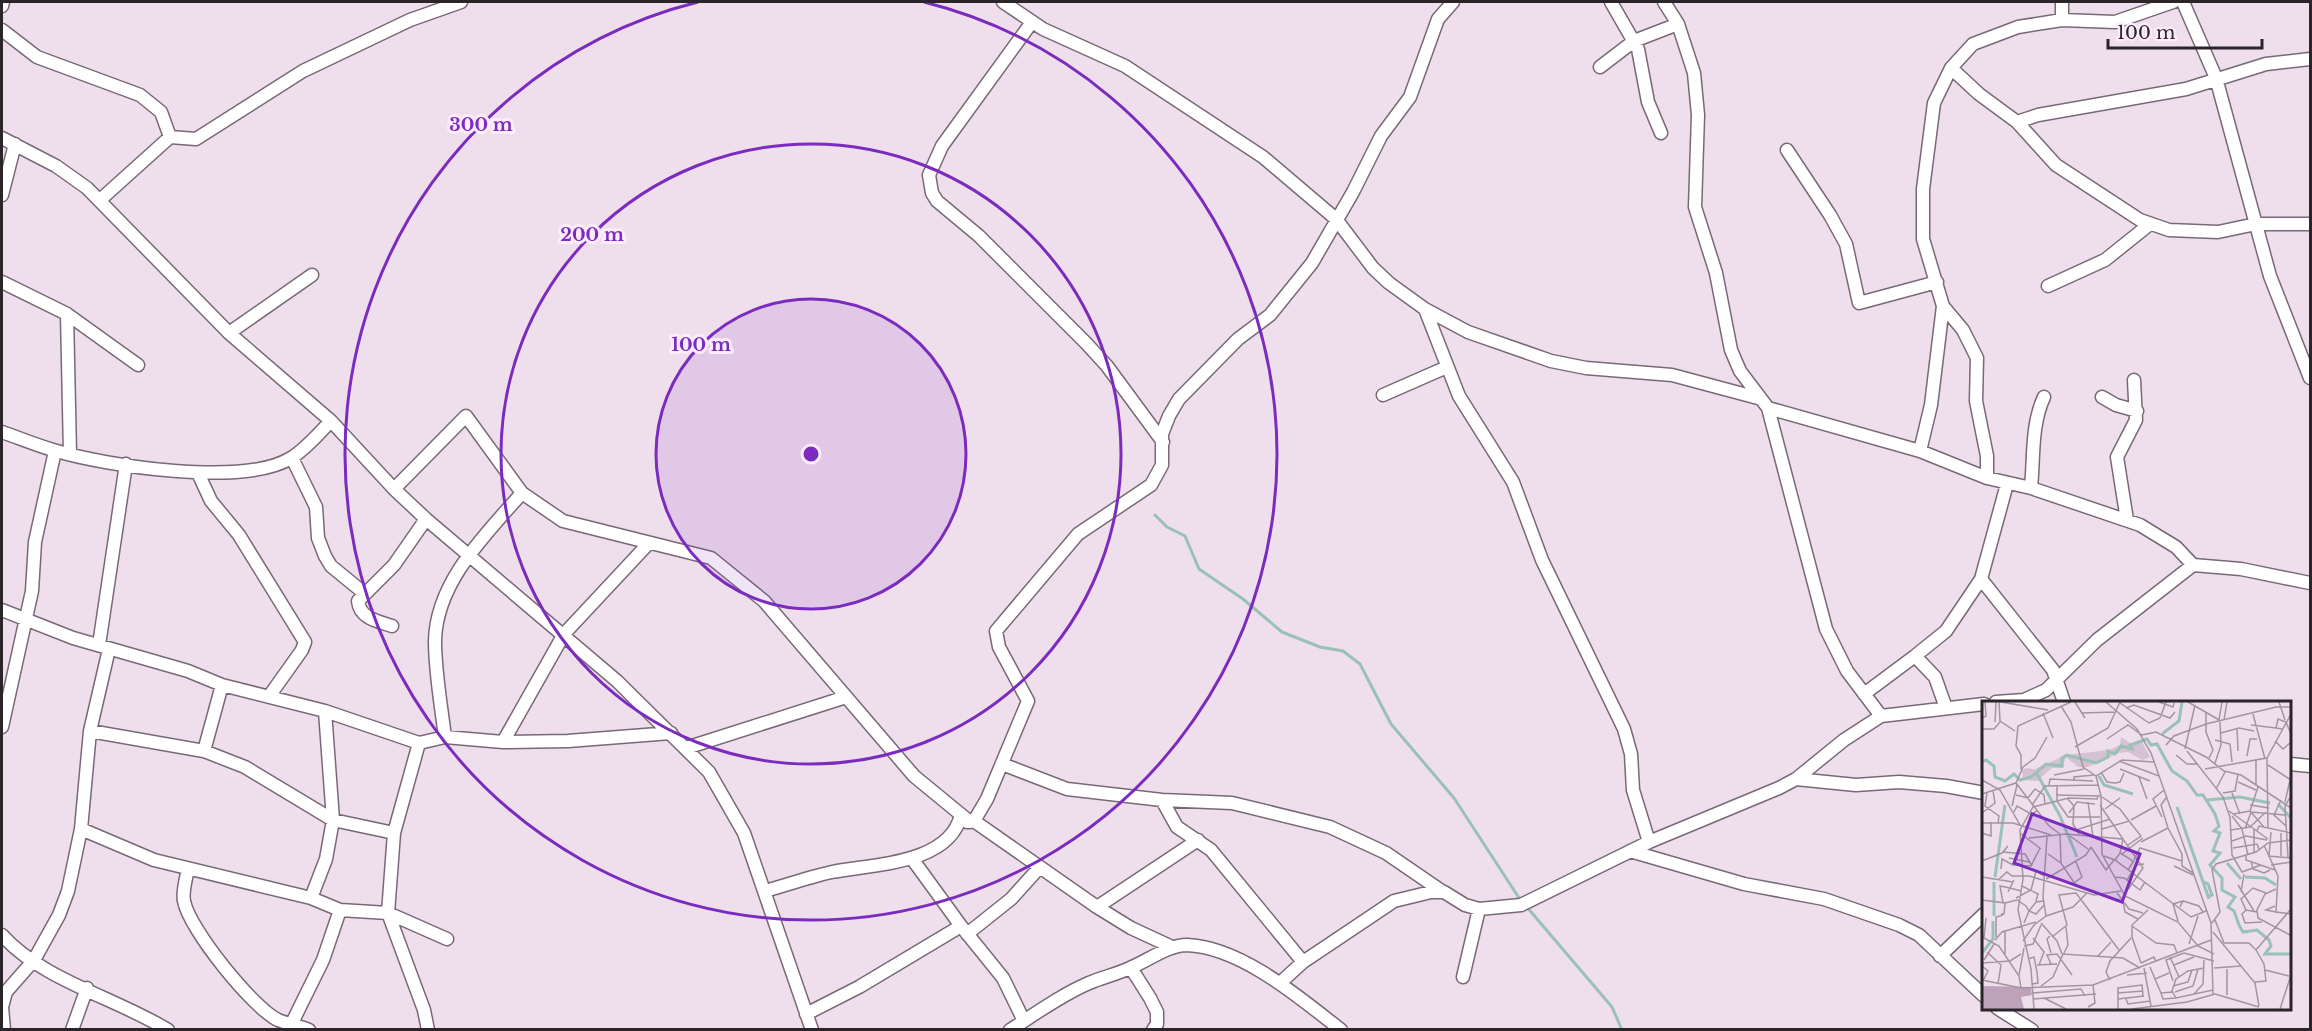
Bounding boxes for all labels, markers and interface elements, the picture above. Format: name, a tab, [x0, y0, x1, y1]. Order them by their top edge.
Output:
scale bar	[2108, 12, 2262, 50]
text: 100 m	[2117, 22, 2175, 44]
text: 300 m	[449, 114, 513, 136]
text: 200 m	[560, 224, 624, 246]
text: 100 m	[671, 334, 731, 356]
centre of rings	[801, 444, 821, 464]
inset map	[1982, 701, 2291, 1010]

